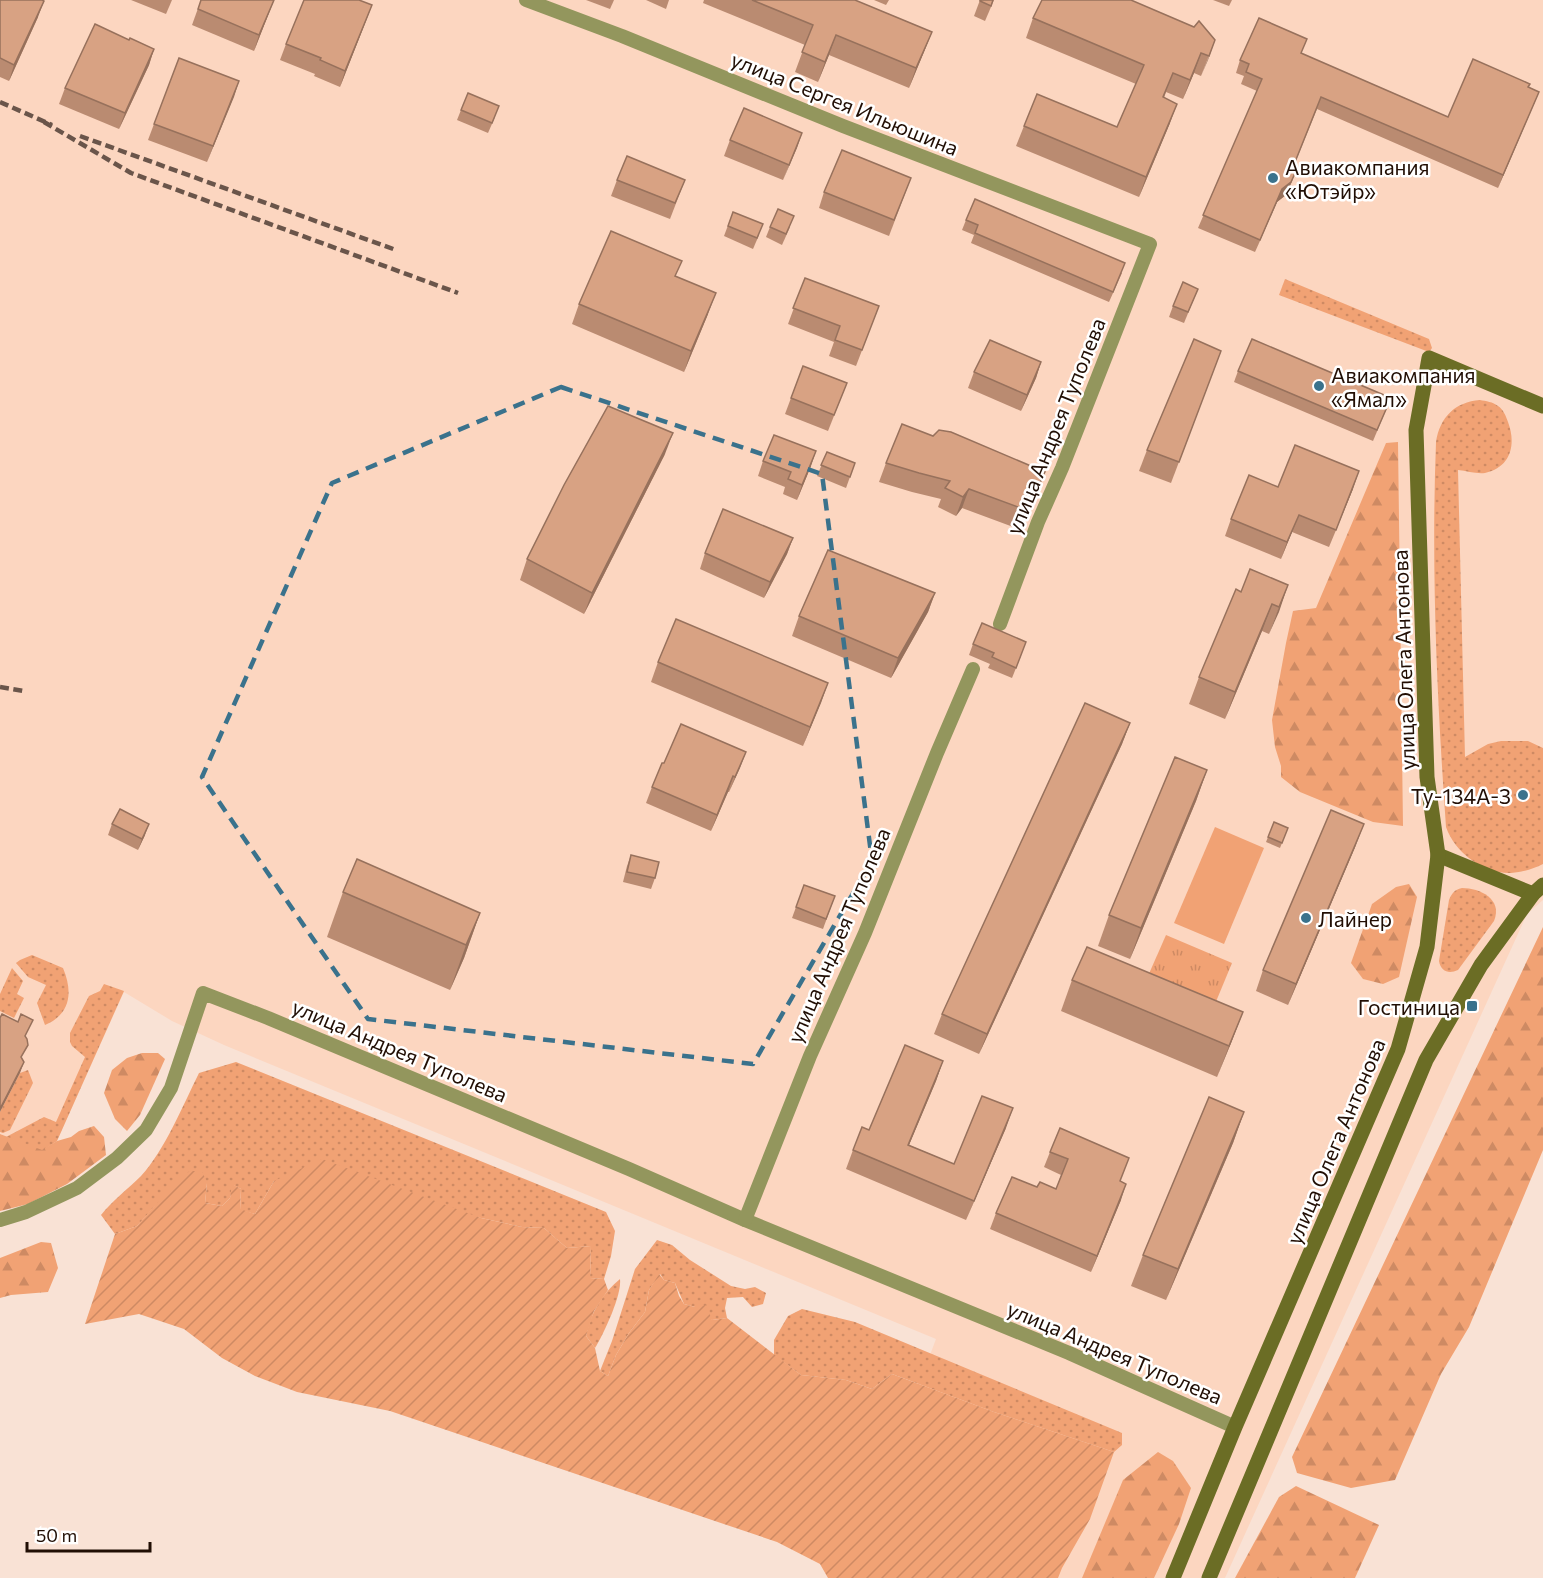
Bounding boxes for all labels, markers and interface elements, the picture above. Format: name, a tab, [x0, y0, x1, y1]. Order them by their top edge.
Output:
street label: улица Сергея Ильюшина	[728, 46, 962, 160]
place label: Авиакомпания «Ютэйр»	[1285, 154, 1430, 203]
marker: Авиакомпания «Ютэйр»	[1266, 171, 1280, 185]
street label: улица Андрея Туполева	[1000, 314, 1110, 538]
place label: Авиакомпания «Ямал»	[1331, 362, 1476, 411]
marker: Авиакомпания «Ямал»	[1312, 379, 1326, 393]
street label: улица Олега Антонова	[1387, 549, 1419, 771]
place label: Ту-134А-3	[1411, 783, 1511, 808]
marker: Ту-134А-3	[1516, 788, 1530, 802]
street label: улица Андрея Туполева	[781, 824, 895, 1046]
place label: Лайнер	[1318, 906, 1392, 931]
marker: Лайнер	[1299, 911, 1313, 925]
street label: улица Андрея Туполева	[289, 993, 511, 1107]
place label: Гостиница	[1358, 994, 1460, 1019]
marker: Гостиница	[1465, 999, 1479, 1013]
street label: улица Олега Антонова	[1280, 1034, 1390, 1248]
street label: улица Андрея Туполева	[1004, 1295, 1226, 1409]
scale bar	[27, 1515, 150, 1553]
text: 50 m	[36, 1524, 77, 1546]

